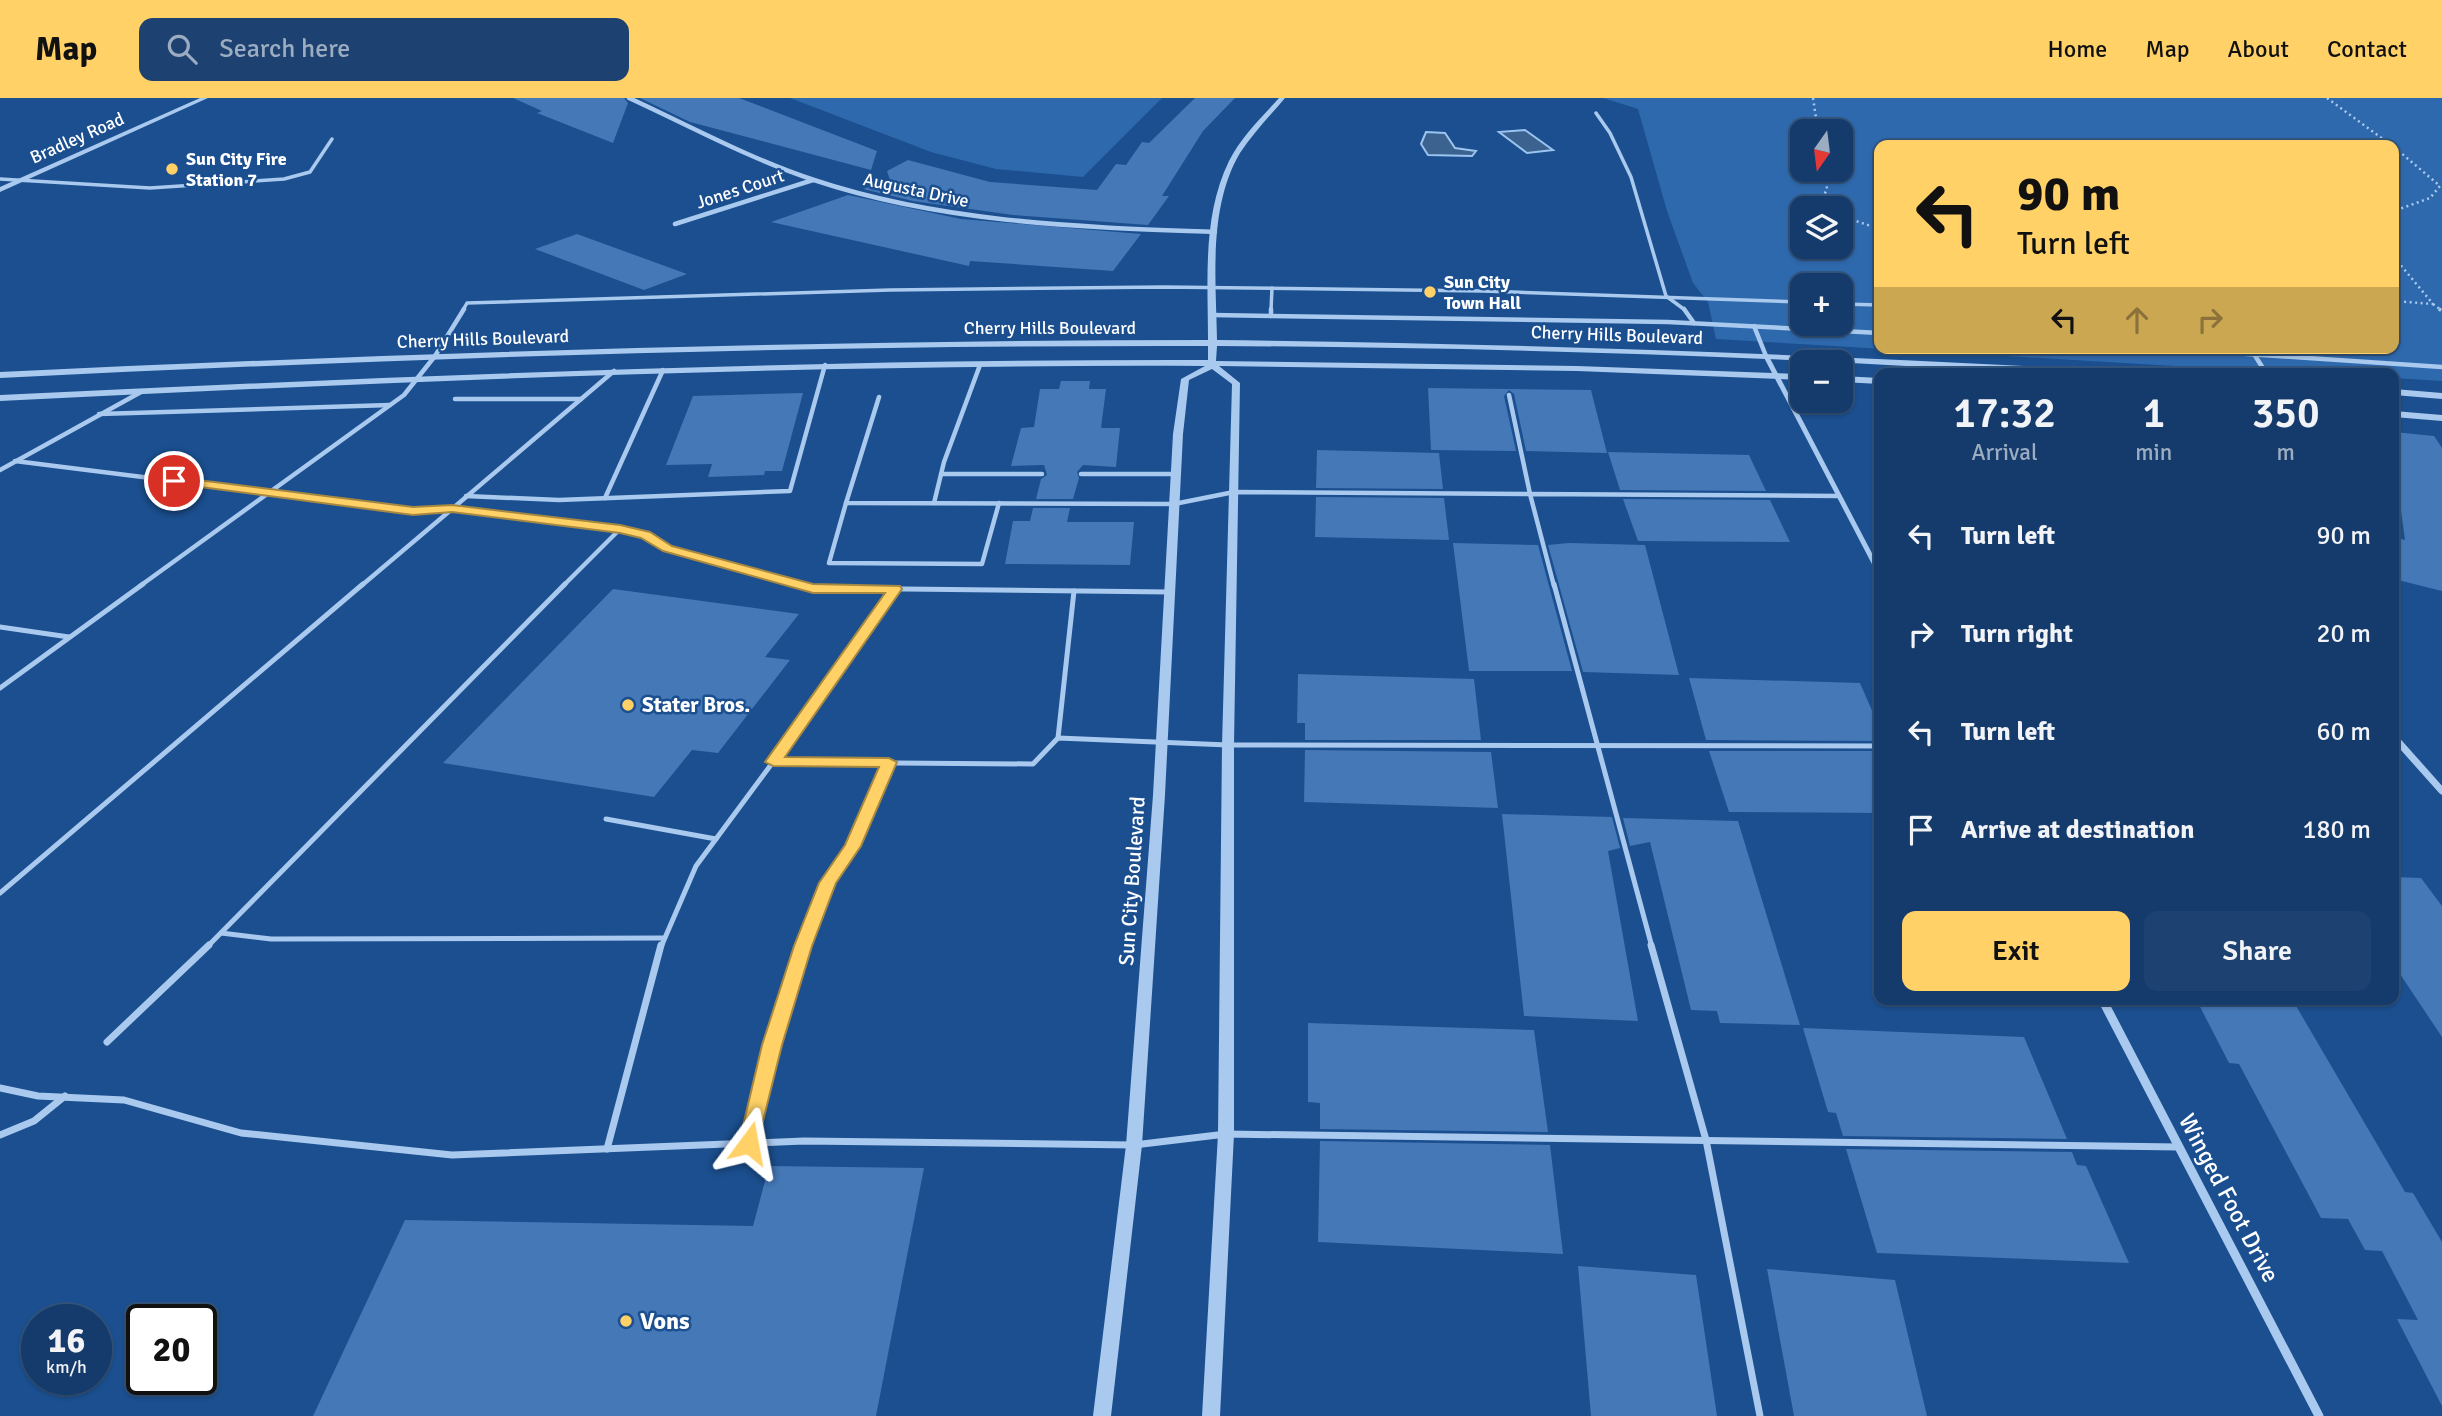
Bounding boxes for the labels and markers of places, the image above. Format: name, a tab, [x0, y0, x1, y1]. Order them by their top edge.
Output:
place label: Sun City Fire Station 7	[186, 148, 287, 191]
marker: Sun City Fire Station 7	[164, 161, 180, 177]
place label: Sun City Town Hall	[1444, 271, 1521, 314]
marker: Sun City Town Hall	[1422, 284, 1438, 300]
pin	[144, 451, 204, 511]
place label: Stater Bros.	[642, 692, 750, 718]
marker: Stater Bros.	[620, 697, 636, 713]
place label: Vons	[640, 1306, 690, 1336]
marker: Vons	[618, 1313, 634, 1329]

